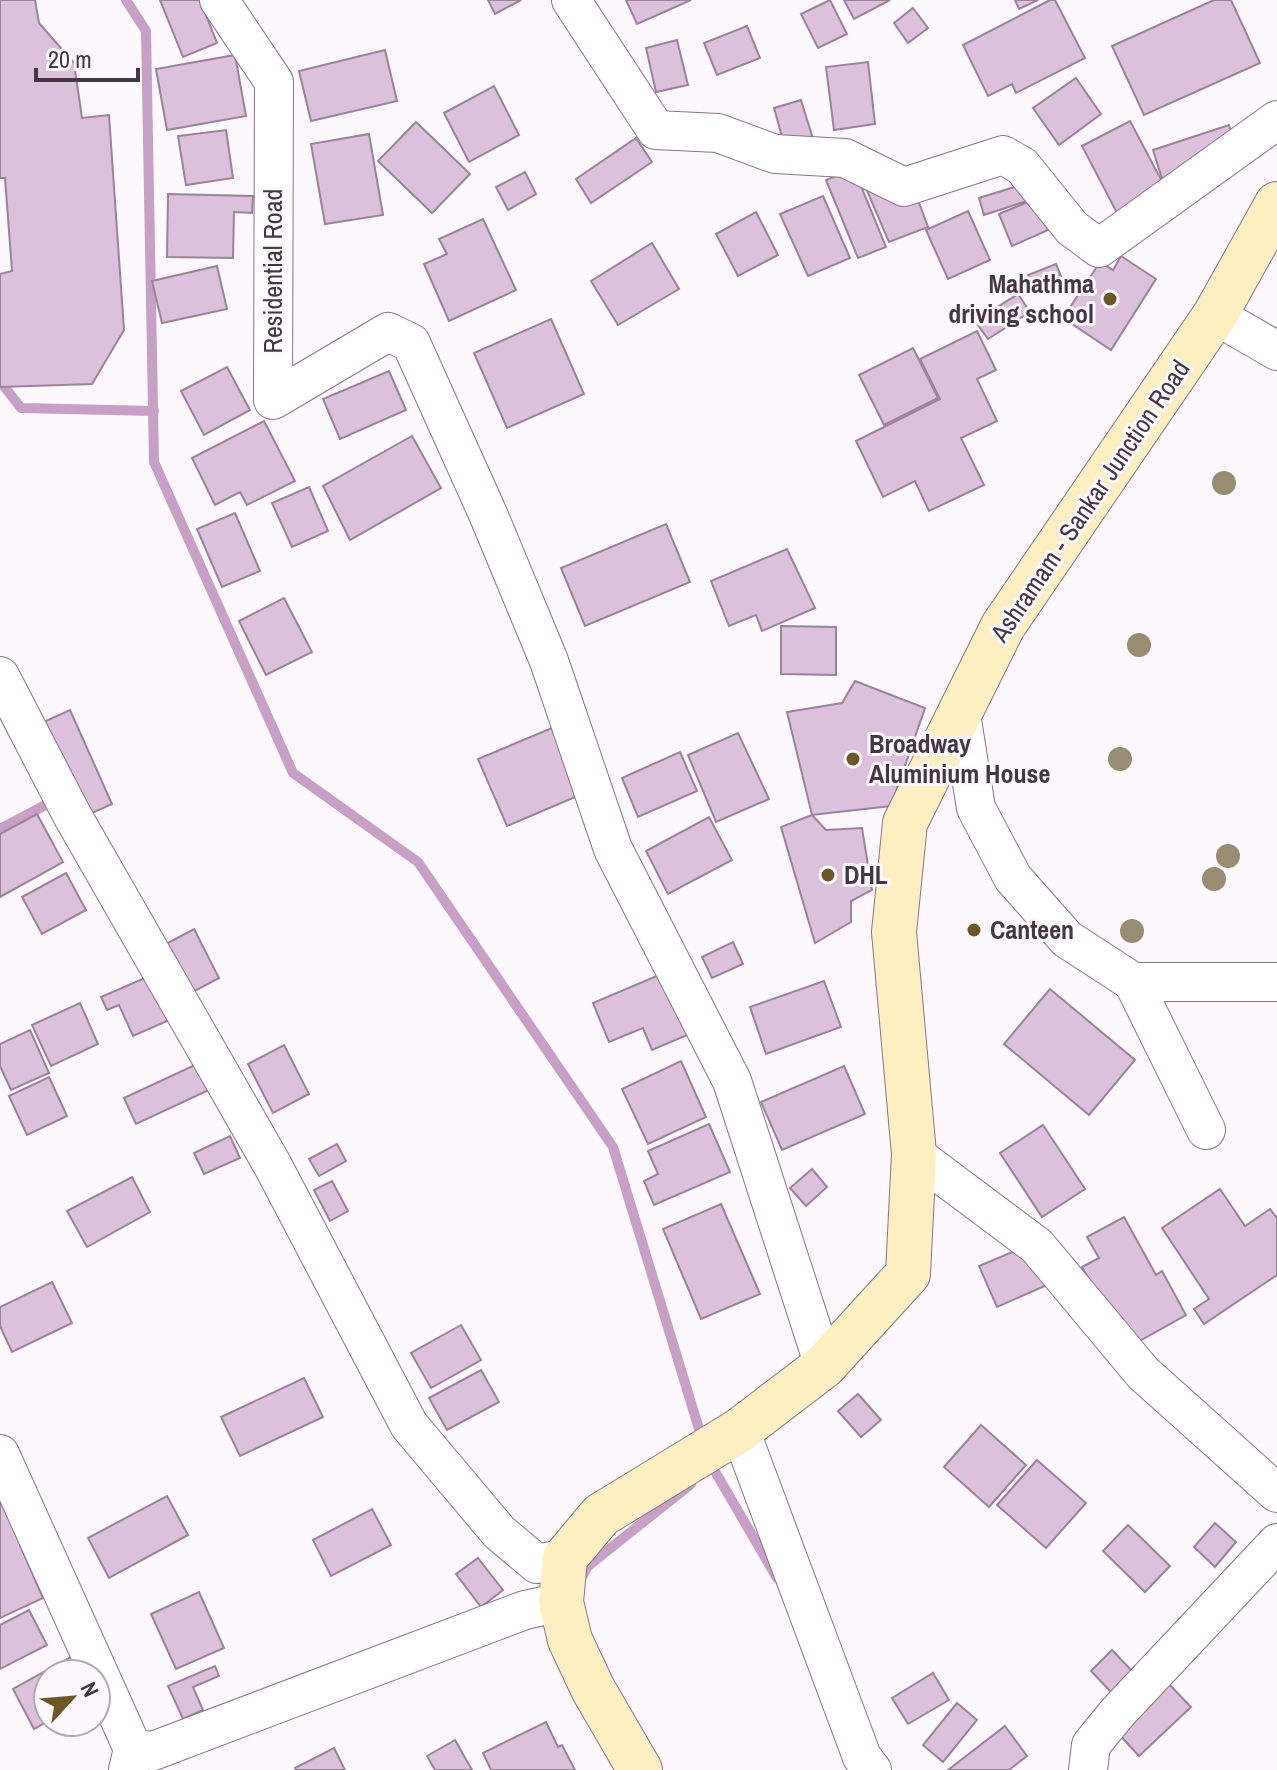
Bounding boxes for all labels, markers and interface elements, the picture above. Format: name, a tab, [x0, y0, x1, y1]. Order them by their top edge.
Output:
scale bar	[36, 32, 138, 82]
text: 20 m	[48, 43, 92, 75]
street label: Residential Road	[255, 189, 290, 353]
place label: Mahathma driving school	[948, 266, 1094, 331]
marker: Mahathma driving school	[1101, 290, 1119, 308]
street label: Ashramam - Sankar Junction Road	[981, 353, 1197, 649]
place label: Broadway Aluminium House	[869, 726, 1050, 791]
marker: Broadway Aluminium House	[844, 750, 862, 768]
place label: DHL	[844, 857, 888, 892]
marker: DHL	[819, 866, 837, 884]
place label: Canteen	[990, 912, 1074, 947]
marker: Canteen	[965, 921, 983, 939]
north arrow	[32, 1658, 112, 1738]
text: N	[74, 1677, 106, 1702]

